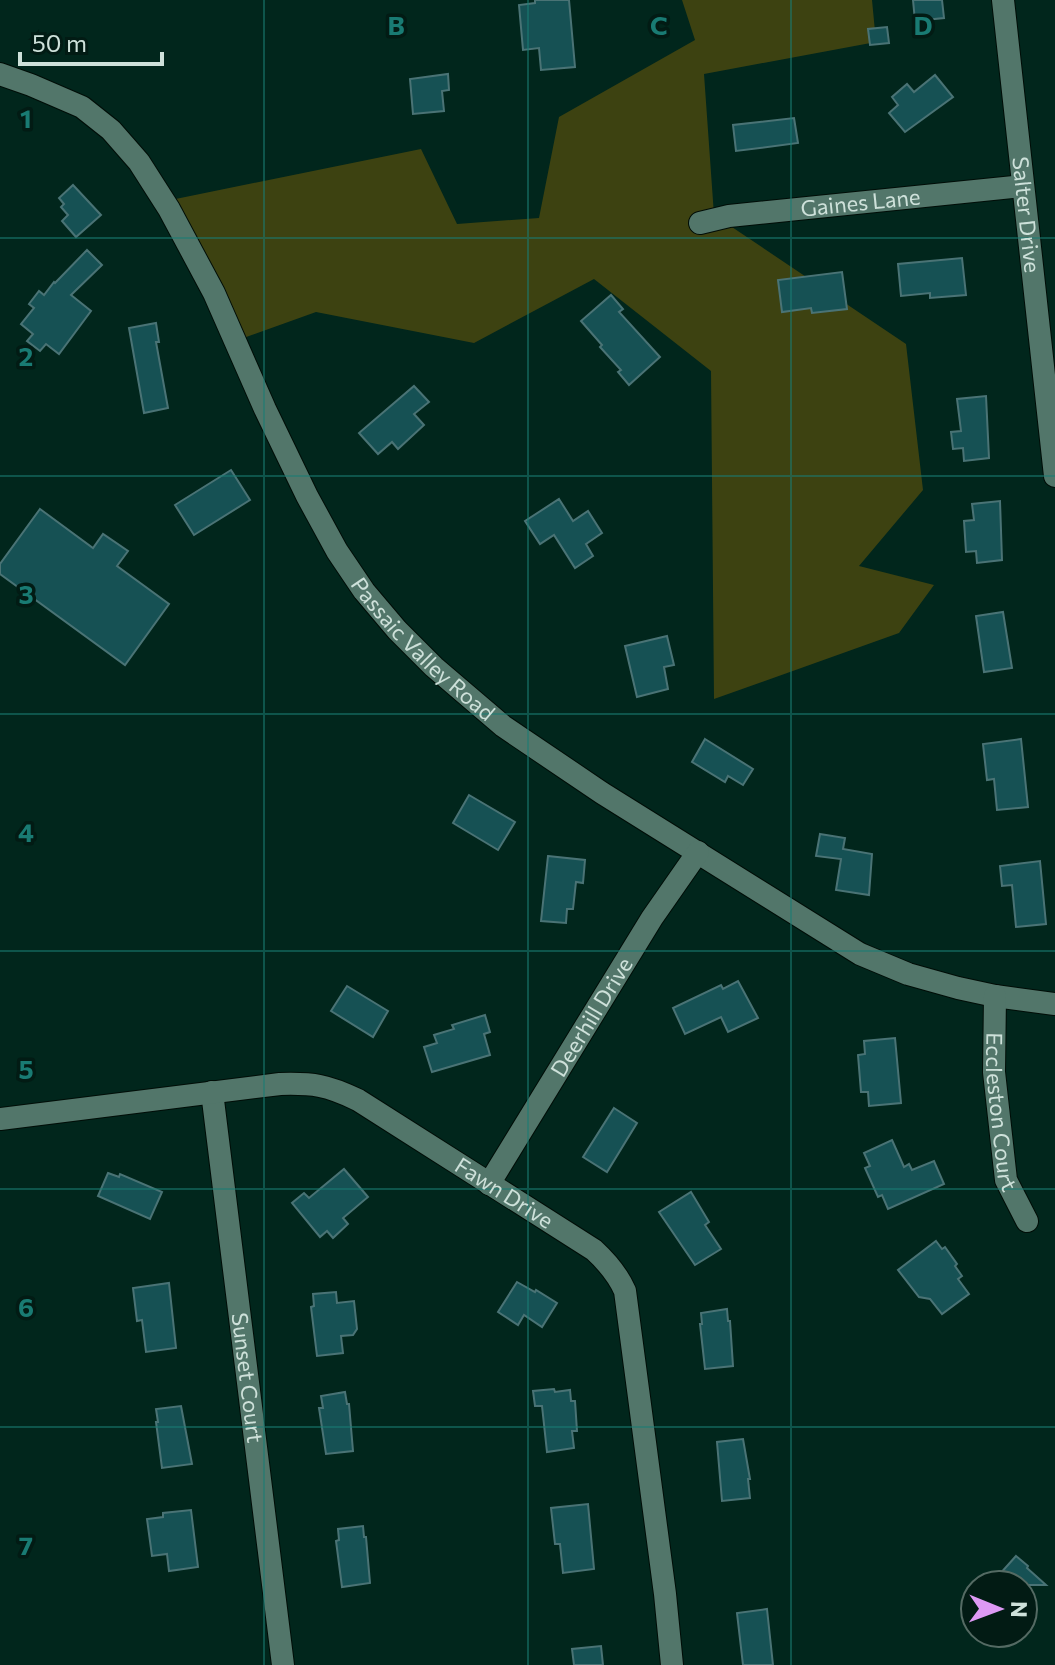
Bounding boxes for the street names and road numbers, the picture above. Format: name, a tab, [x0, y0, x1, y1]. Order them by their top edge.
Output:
street label: Salter Drive	[1007, 155, 1047, 274]
street label: Gaines Lane	[799, 183, 922, 222]
street label: Passaic Valley Road	[346, 572, 501, 726]
street label: Deerhill Drive	[544, 952, 638, 1081]
street label: Eccleston Court	[981, 1032, 1023, 1196]
street label: Fawn Drive	[450, 1151, 558, 1234]
street label: Sunset Court	[226, 1311, 269, 1444]

